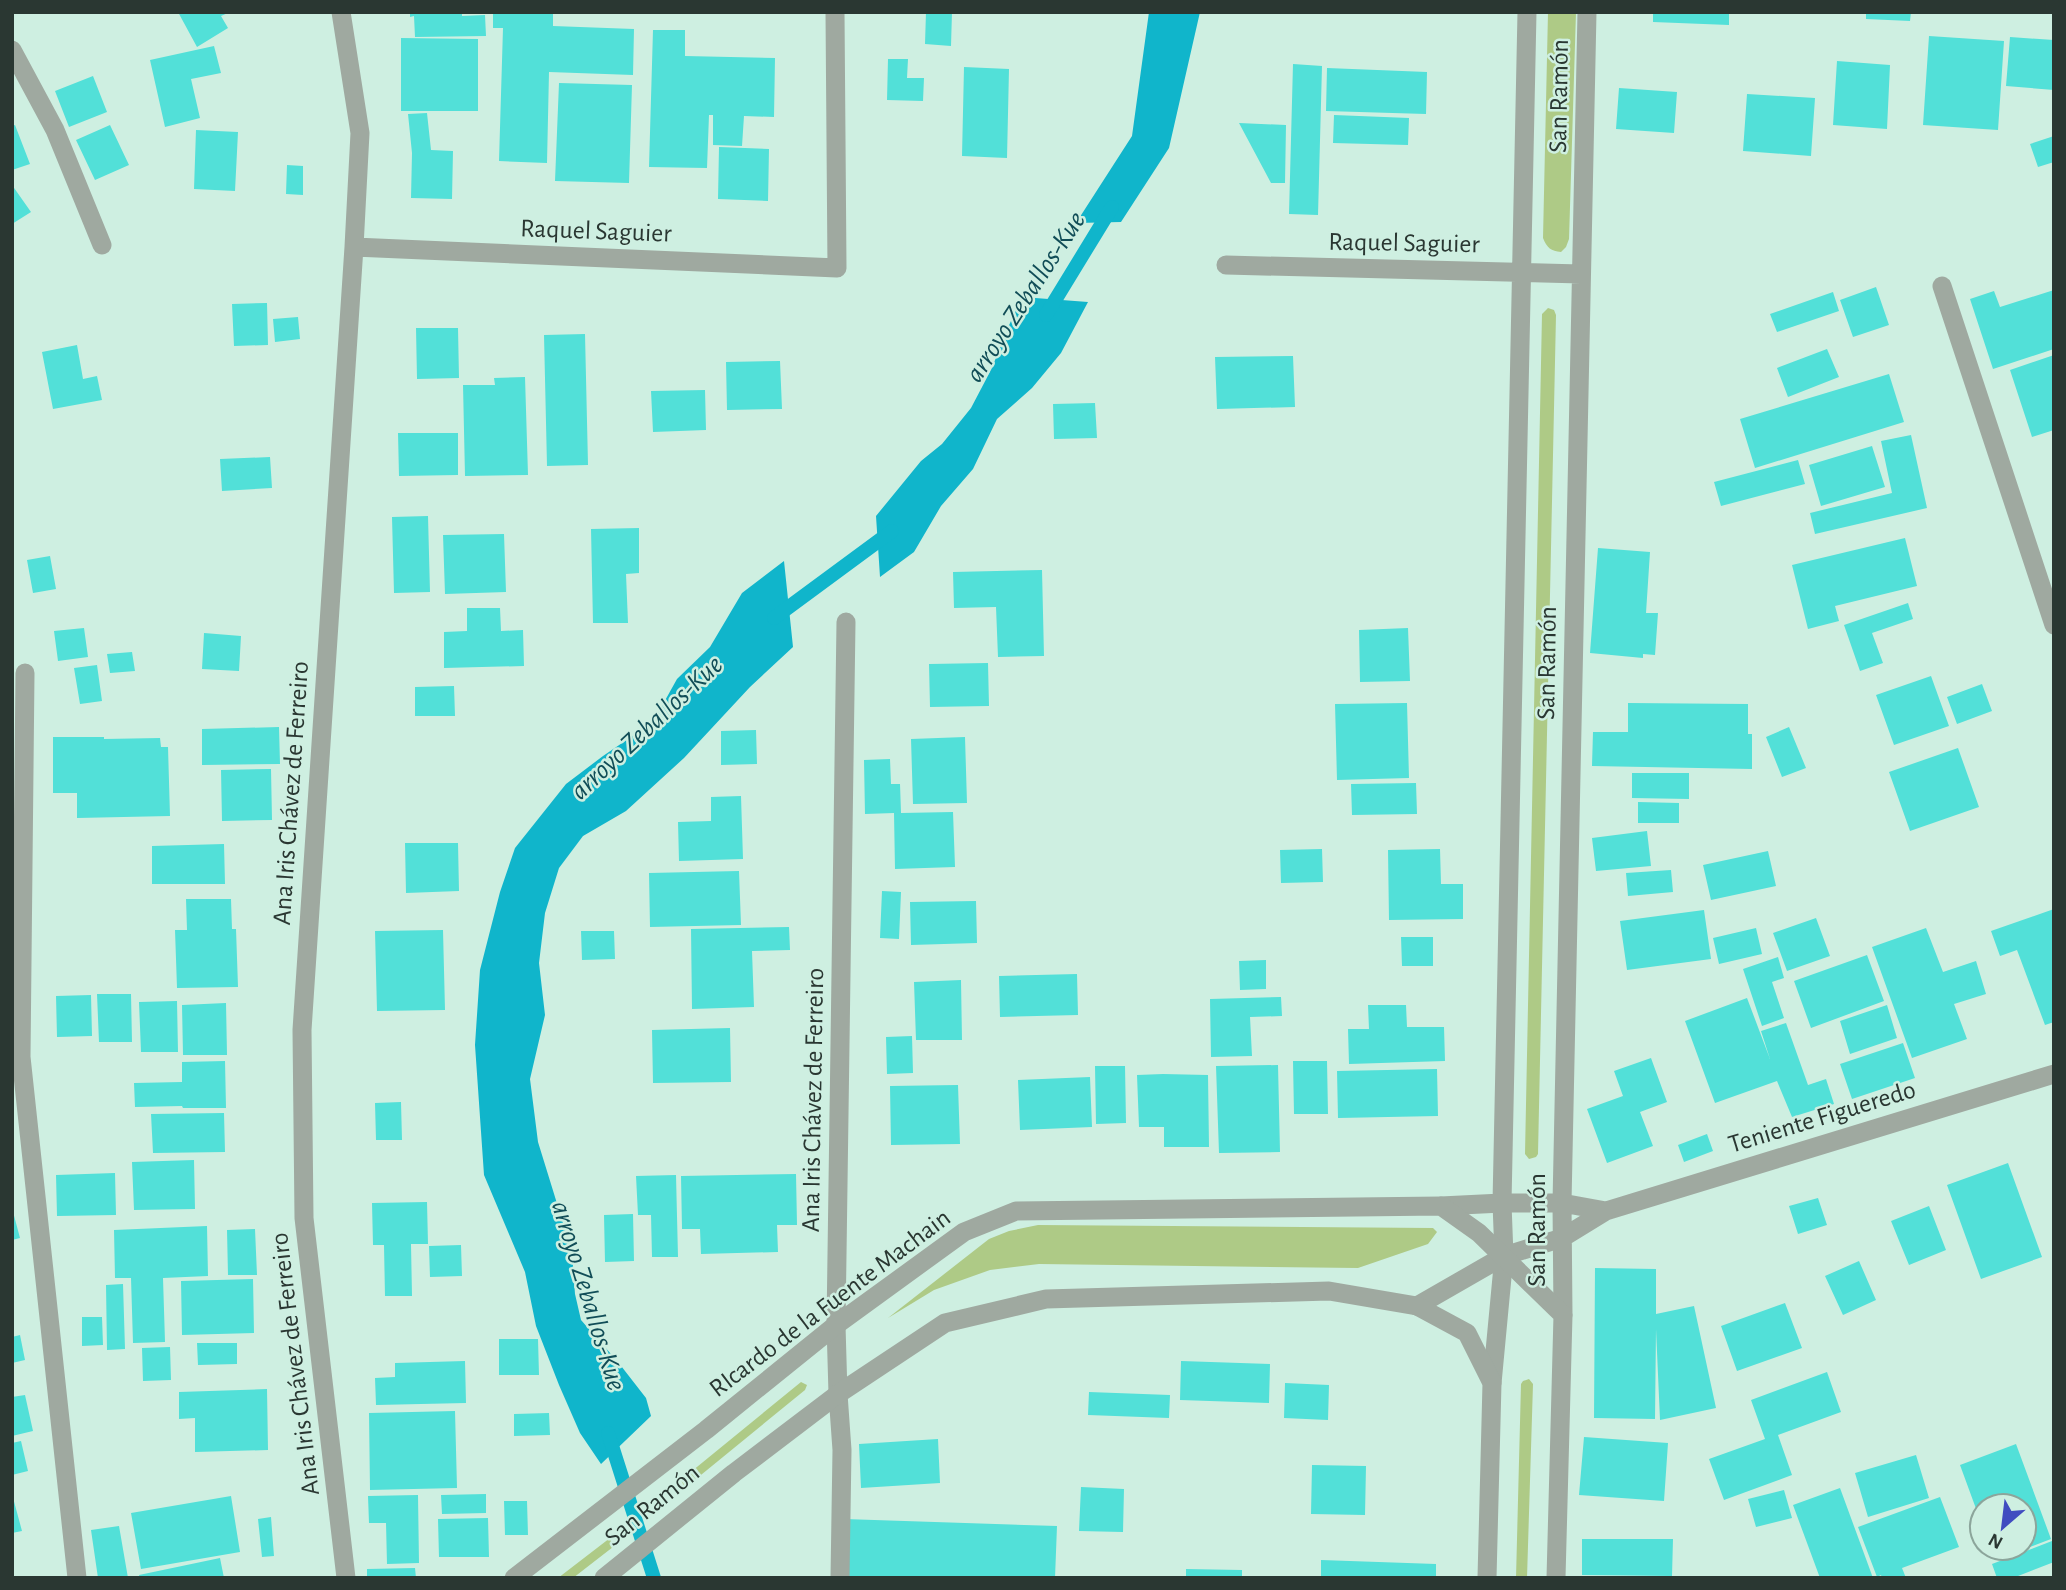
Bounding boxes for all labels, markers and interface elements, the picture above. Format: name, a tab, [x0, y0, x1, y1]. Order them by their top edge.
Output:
street label: San Ramón	[1545, 39, 1573, 153]
water label: arroyo Zeballos-Kue	[961, 207, 1091, 387]
street label: Raquel Saguier	[520, 215, 673, 247]
street label: Raquel Saguier	[1328, 229, 1481, 257]
street label: San Ramón	[1533, 606, 1561, 720]
water label: arroyo Zeballos-Kue	[565, 651, 729, 805]
street label: Ana Iris Chávez de Ferreiro	[269, 660, 313, 926]
street label: Ana Iris Chávez de Ferreiro	[798, 968, 828, 1232]
street label: Teniente Figueredo	[1725, 1076, 1919, 1158]
street label: San Ramón	[1524, 1173, 1550, 1287]
water label: arroyo Zeballos-Kue	[546, 1198, 630, 1394]
street label: RIcardo de la Fuente Machain	[705, 1204, 955, 1402]
street label: Ana Iris Chávez de Ferreiro	[266, 1231, 324, 1497]
street label: San Ramón	[600, 1459, 704, 1551]
north arrow	[1968, 1492, 2038, 1562]
text: N	[1985, 1529, 2006, 1552]

